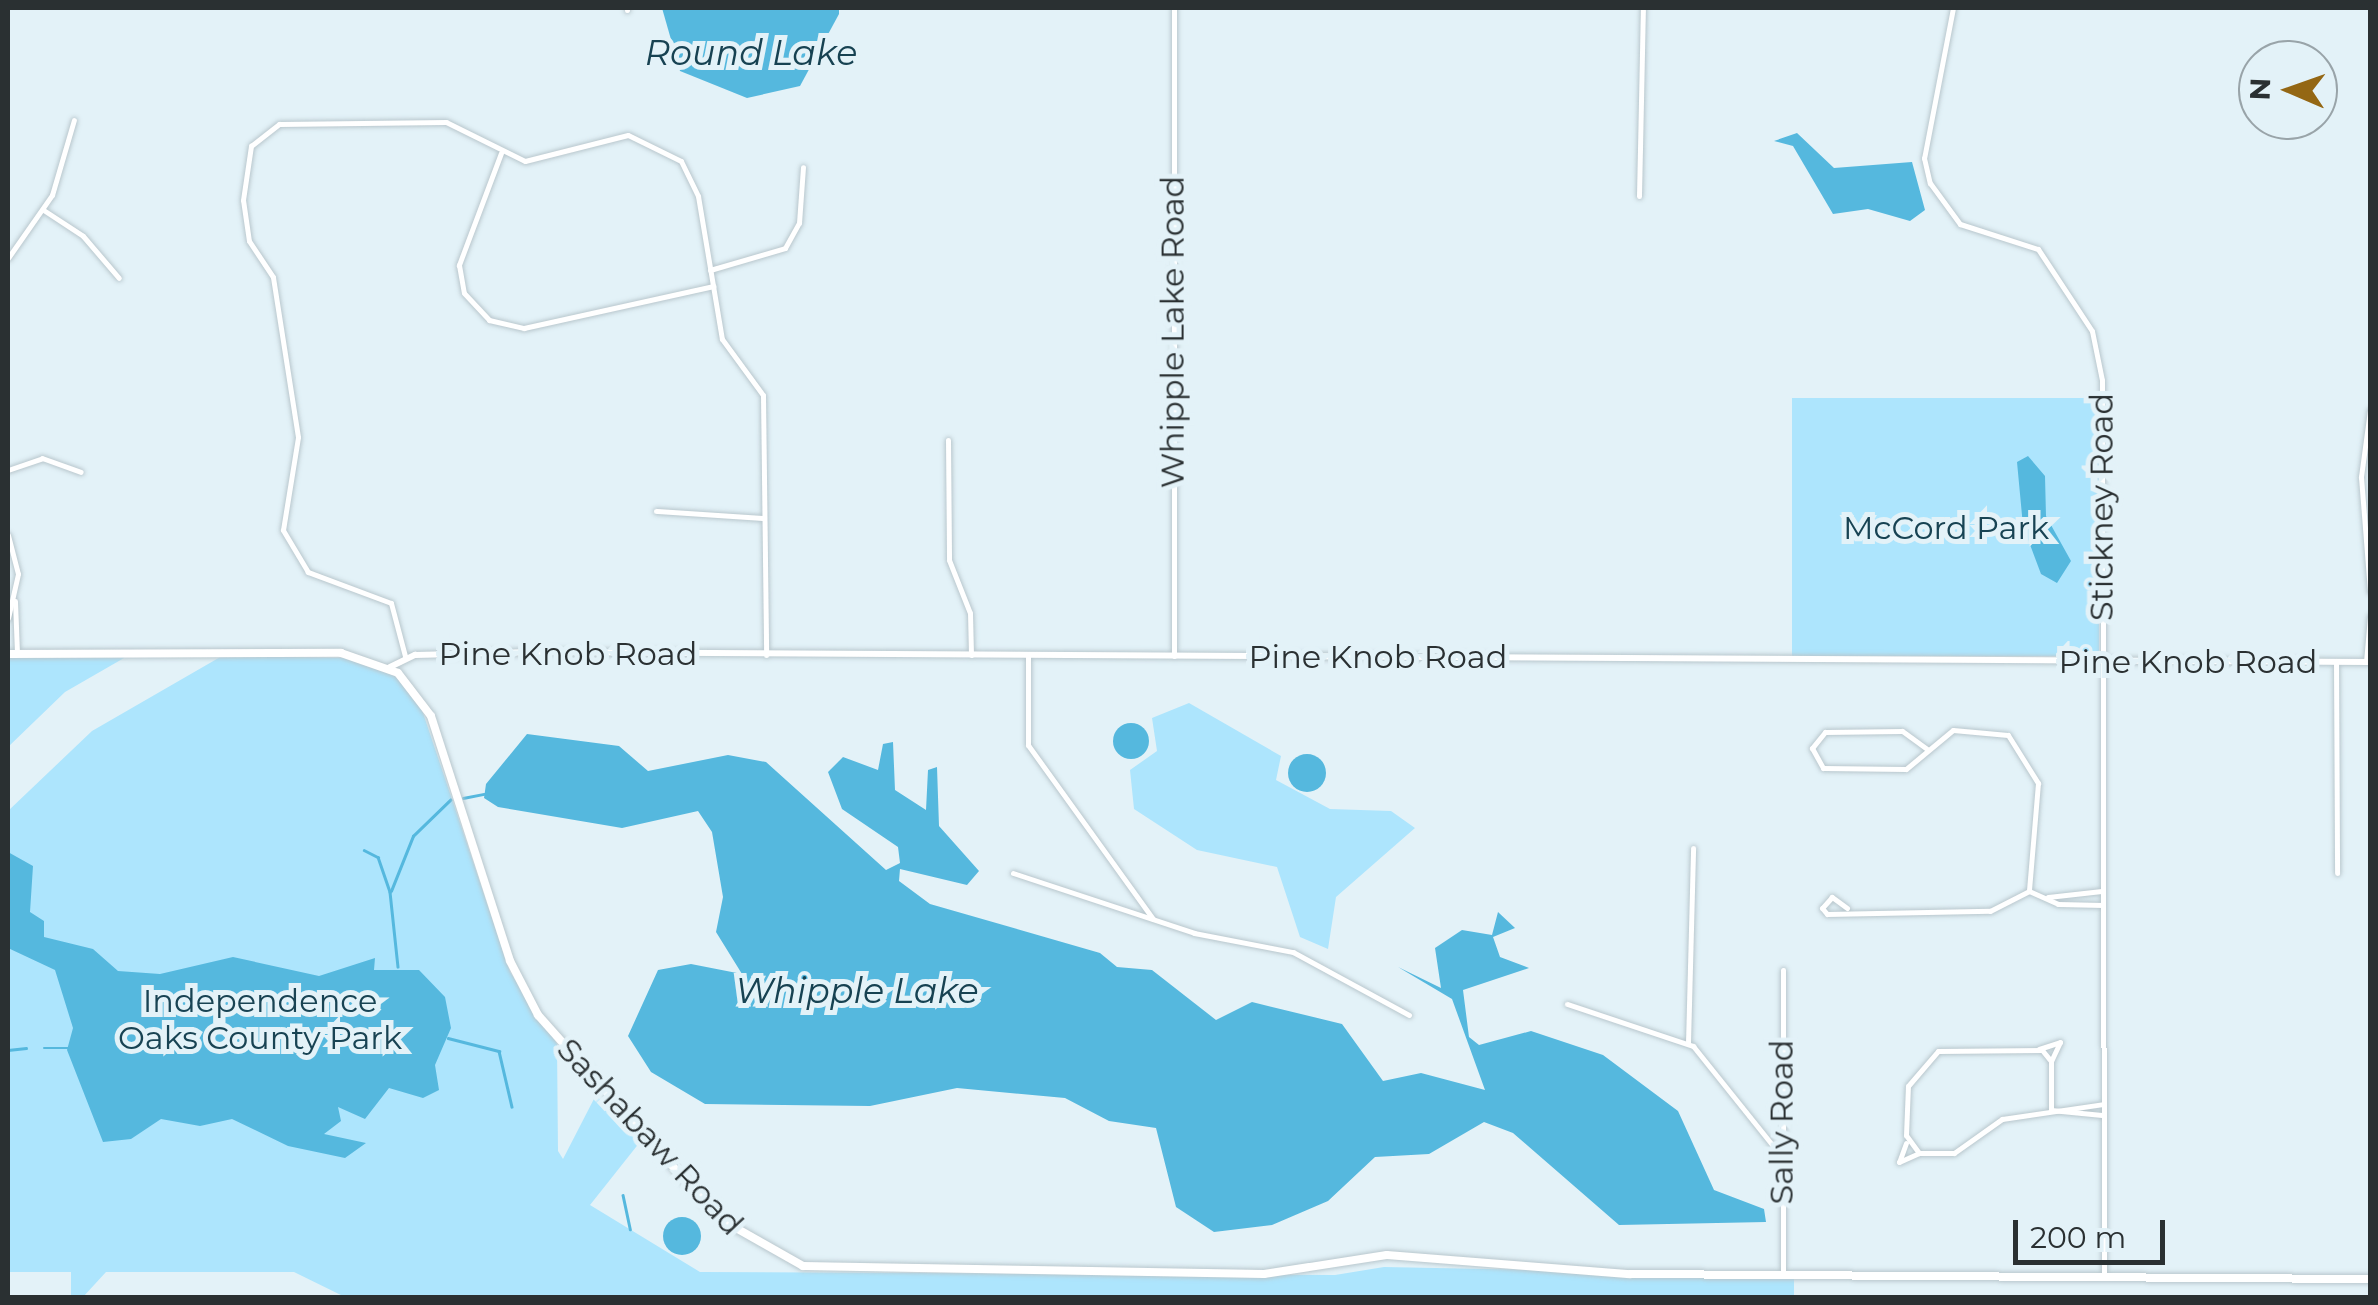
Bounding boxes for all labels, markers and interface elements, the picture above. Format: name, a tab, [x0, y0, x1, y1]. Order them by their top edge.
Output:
water label: Round Lake	[645, 32, 857, 74]
north arrow	[2238, 40, 2338, 140]
text: N	[2243, 77, 2277, 101]
street label: Whipple Lake Road	[1154, 176, 1192, 488]
street label: Stickney Road	[2083, 393, 2121, 621]
park label: McCord Park	[1843, 509, 2049, 547]
street label: Pine Knob Road	[439, 635, 697, 673]
street label: Pine Knob Road	[1249, 638, 1507, 676]
street label: Pine Knob Road	[2059, 643, 2317, 681]
water label: Whipple Lake	[735, 970, 979, 1012]
park label: Independence Oaks County Park	[118, 983, 402, 1058]
street label: Sashabaw Road	[549, 1031, 751, 1243]
street label: Sally Road	[1763, 1039, 1801, 1205]
scale bar	[2018, 1200, 2170, 1262]
text: 200 m	[2030, 1219, 2126, 1256]

